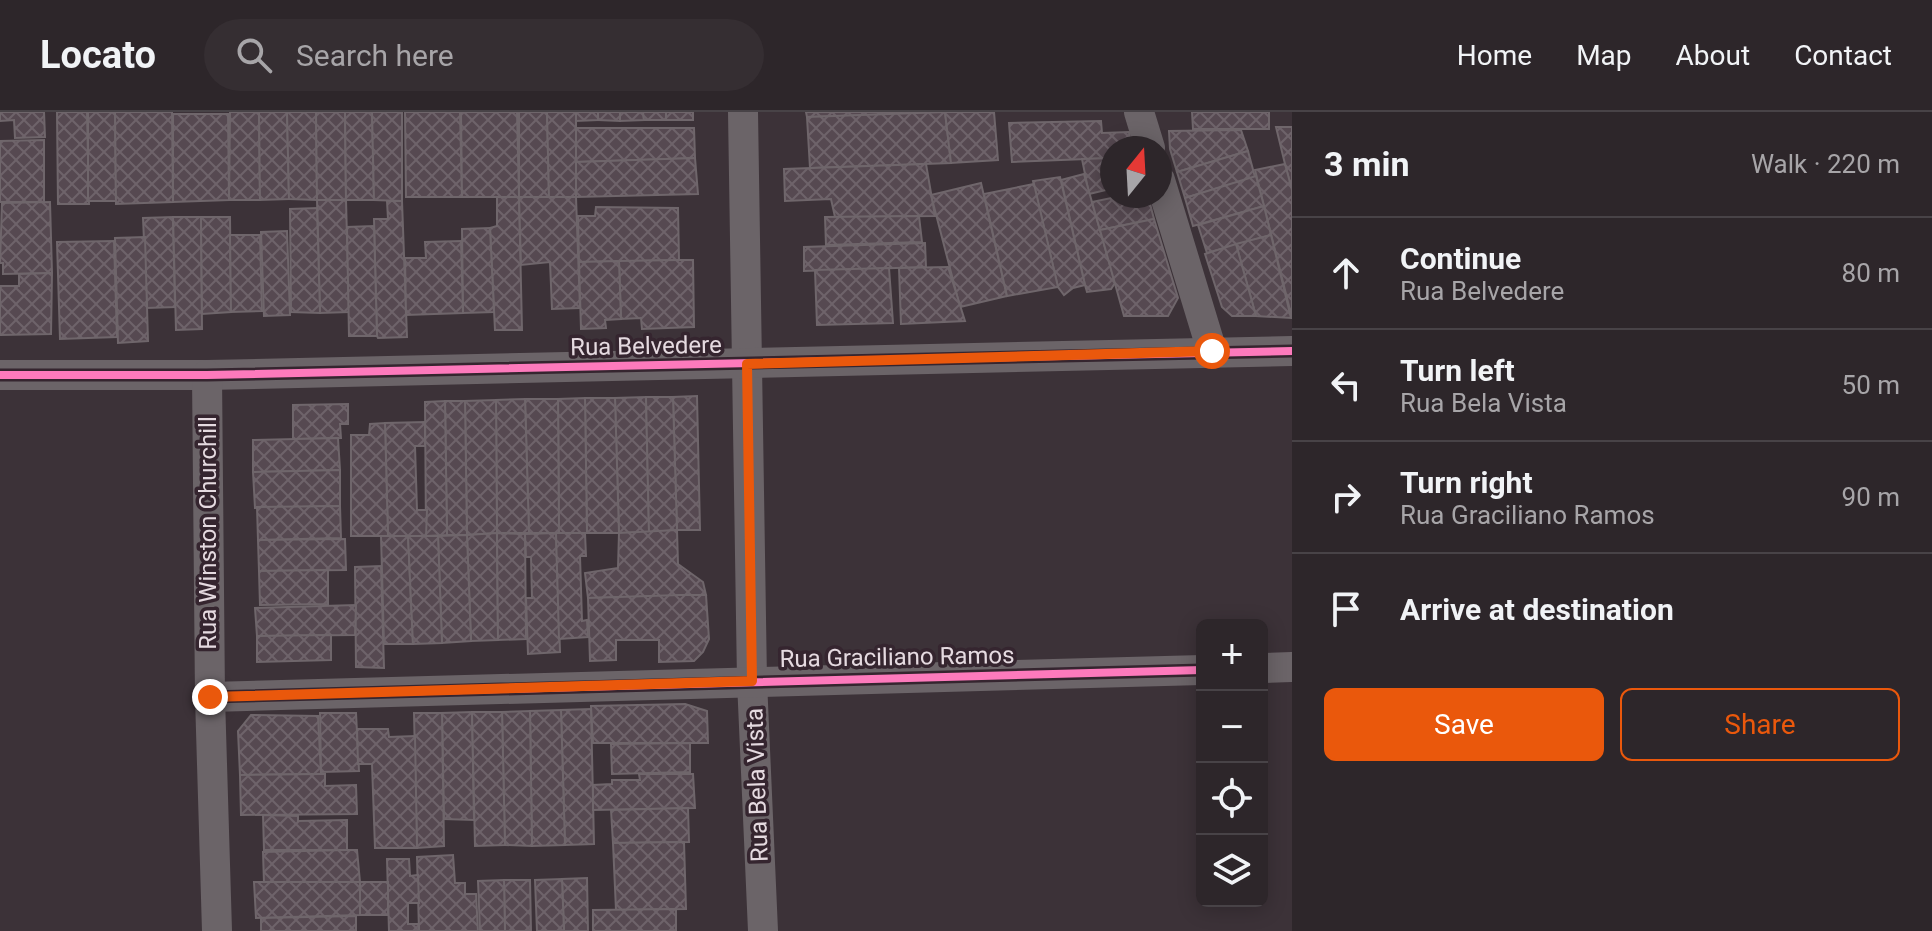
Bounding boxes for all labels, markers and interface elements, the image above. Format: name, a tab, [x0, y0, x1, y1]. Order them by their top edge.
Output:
search box	[204, 19, 764, 91]
text: Locato	[40, 33, 156, 77]
icon: search	[232, 33, 276, 77]
text: Search here	[296, 38, 454, 73]
text: Home	[1457, 39, 1532, 72]
text: Map	[1576, 39, 1632, 72]
text: About	[1676, 39, 1750, 72]
text: Contact	[1794, 39, 1892, 72]
north arrow	[1100, 136, 1172, 208]
text: 3 min	[1324, 144, 1409, 184]
text: Walk · 220 m	[1751, 149, 1900, 179]
text: Continue	[1400, 241, 1521, 276]
icon: ahead	[1324, 251, 1368, 295]
text: 80 m	[1842, 258, 1900, 288]
text: Rua Belvedere	[1400, 276, 1564, 306]
street label: Rua Belvedere	[570, 331, 722, 361]
route start	[1194, 333, 1230, 369]
text: Turn left	[1400, 353, 1515, 388]
icon: left	[1324, 363, 1368, 407]
text: 50 m	[1842, 370, 1900, 400]
text: Rua Bela Vista	[1400, 388, 1567, 418]
street label: Rua Winston Churchill	[194, 416, 222, 650]
text: Turn right	[1400, 465, 1533, 500]
icon: right	[1324, 475, 1368, 519]
text: 90 m	[1842, 482, 1900, 512]
text: Rua Graciliano Ramos	[1400, 500, 1655, 530]
icon: arrive	[1324, 587, 1368, 631]
text: Arrive at destination	[1400, 592, 1674, 627]
map controls	[1196, 619, 1268, 907]
button: +	[1196, 619, 1268, 691]
street label: Rua Graciliano Ramos	[779, 641, 1015, 673]
route end	[192, 679, 228, 715]
button: Save	[1324, 688, 1604, 761]
button: Share	[1620, 688, 1900, 761]
button: −	[1196, 691, 1268, 763]
street label: Rua Bela Vista	[740, 708, 774, 862]
button: locate	[1196, 763, 1268, 835]
button: layers	[1196, 835, 1268, 907]

